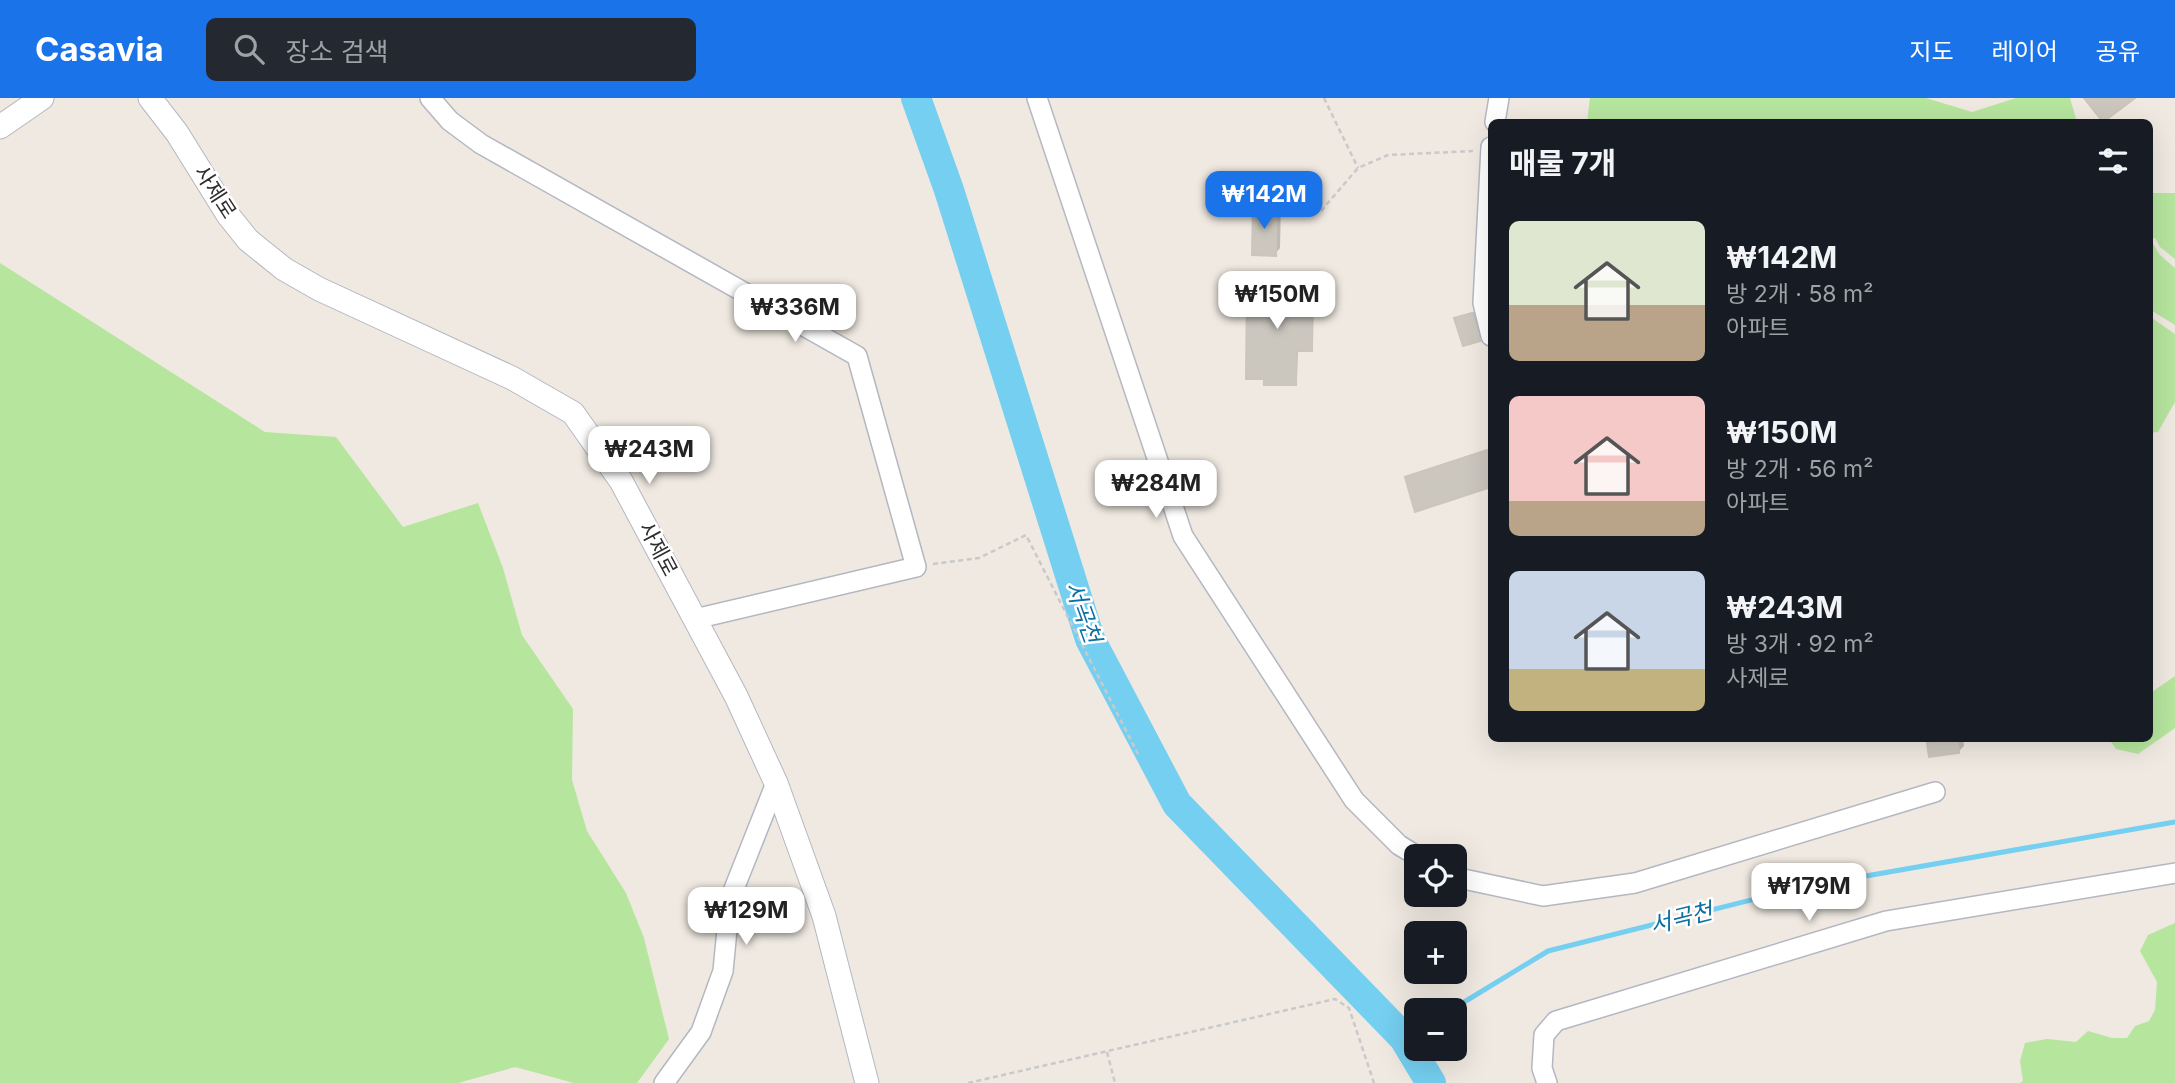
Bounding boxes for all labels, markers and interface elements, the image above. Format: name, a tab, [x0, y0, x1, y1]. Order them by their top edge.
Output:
search box	[206, 18, 696, 81]
text: Casavia	[35, 29, 164, 69]
icon: search	[230, 30, 268, 68]
text: 장소 검색	[286, 36, 389, 67]
text: 지도	[1909, 37, 1954, 66]
text: 레이어	[1992, 37, 2058, 66]
text: 공유	[2096, 37, 2140, 66]
icon: filters	[2094, 142, 2132, 180]
text: 매물 7개	[1509, 145, 1616, 181]
street label: 사제로	[189, 161, 242, 223]
pin: ₩142M	[1215, 172, 1313, 231]
text: ₩142M	[1221, 180, 1307, 208]
text: ₩142M	[1726, 239, 1837, 275]
icon: home	[1565, 249, 1649, 333]
pin: ₩150M	[1228, 272, 1326, 331]
text: ₩150M	[1234, 280, 1320, 308]
text: 방 2개 · 58 m²	[1726, 280, 1873, 308]
pin: ₩336M	[746, 285, 844, 344]
text: ₩336M	[750, 293, 840, 321]
text: 아파트	[1726, 314, 1789, 342]
text: ₩150M	[1726, 414, 1837, 450]
icon: home	[1565, 424, 1649, 508]
pin: ₩243M	[600, 426, 698, 486]
text: ₩243M	[604, 435, 694, 463]
text: 방 2개 · 56 m²	[1726, 455, 1873, 483]
pin: ₩284M	[1107, 460, 1205, 520]
text: ₩284M	[1111, 469, 1201, 497]
text: 아파트	[1726, 489, 1789, 517]
street label: 사제로	[634, 517, 683, 580]
water label: 서곡천	[1059, 577, 1108, 649]
text: ₩243M	[1726, 589, 1843, 625]
icon: home	[1565, 599, 1649, 683]
text: 방 3개 · 92 m²	[1726, 630, 1874, 658]
text: 사제로	[1726, 664, 1789, 692]
map controls	[1404, 844, 1467, 1061]
button: locate	[1404, 844, 1467, 907]
pin: ₩179M	[1760, 864, 1858, 923]
text: ₩179M	[1767, 872, 1851, 900]
pin: ₩129M	[697, 888, 795, 947]
text: ₩129M	[704, 896, 788, 924]
water label: 서곡천	[1647, 896, 1718, 939]
button: +	[1404, 921, 1467, 984]
button: −	[1404, 998, 1467, 1061]

